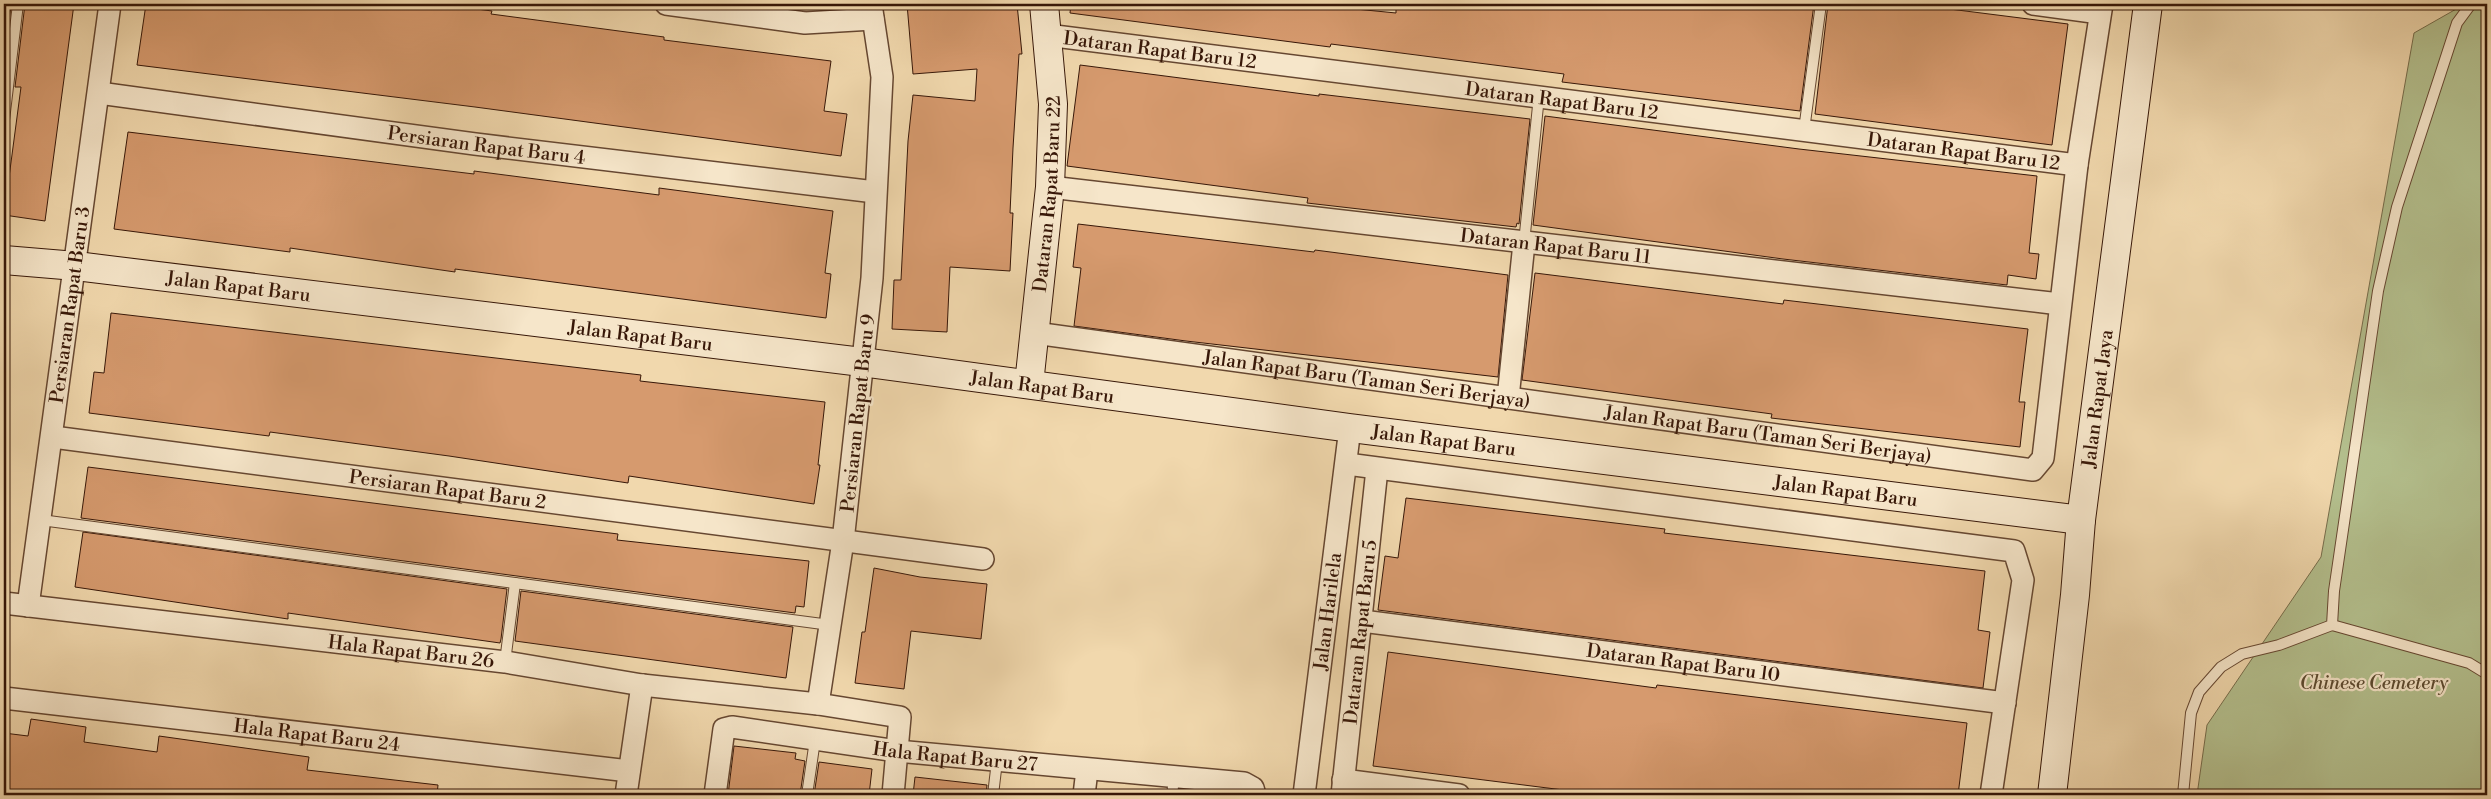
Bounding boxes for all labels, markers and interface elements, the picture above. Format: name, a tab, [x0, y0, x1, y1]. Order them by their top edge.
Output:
street label: Dataran Rapat Baru 12	[1062, 26, 1258, 74]
street label: Dataran Rapat Baru 12	[1464, 77, 1660, 125]
street label: Dataran Rapat Baru 22	[1028, 95, 1066, 293]
street label: Persiaran Rapat Baru 4	[386, 121, 587, 170]
street label: Dataran Rapat Baru 12	[1866, 128, 2062, 176]
street label: Persiaran Rapat Baru 3	[45, 205, 95, 405]
street label: Dataran Rapat Baru 11	[1459, 224, 1652, 270]
street label: Jalan Rapat Baru	[164, 266, 312, 308]
street label: Persiaran Rapat Baru 9	[836, 313, 880, 513]
street label: Jalan Rapat Baru	[566, 315, 714, 357]
street label: Jalan Rapat Jaya	[2077, 328, 2119, 470]
street label: Jalan Rapat Baru (Taman Seri Berjaya)	[1201, 345, 1532, 414]
street label: Jalan Rapat Baru	[968, 366, 1116, 409]
street label: Jalan Rapat Baru (Taman Seri Berjaya)	[1602, 400, 1933, 469]
street label: Jalan Rapat Baru	[1369, 420, 1517, 462]
street label: Persiaran Rapat Baru 2	[347, 465, 548, 515]
street label: Jalan Rapat Baru	[1771, 470, 1919, 512]
street label: Dataran Rapat Baru 5	[1339, 539, 1382, 726]
street label: Jalan Harilela	[1309, 551, 1347, 673]
street label: Hala Rapat Baru 26	[327, 630, 496, 674]
street label: Dataran Rapat Baru 10	[1585, 639, 1782, 687]
park label: Chinese Cemetery	[2300, 671, 2449, 695]
street label: Hala Rapat Baru 24	[232, 714, 401, 757]
street label: Hala Rapat Baru 27	[871, 737, 1039, 777]

